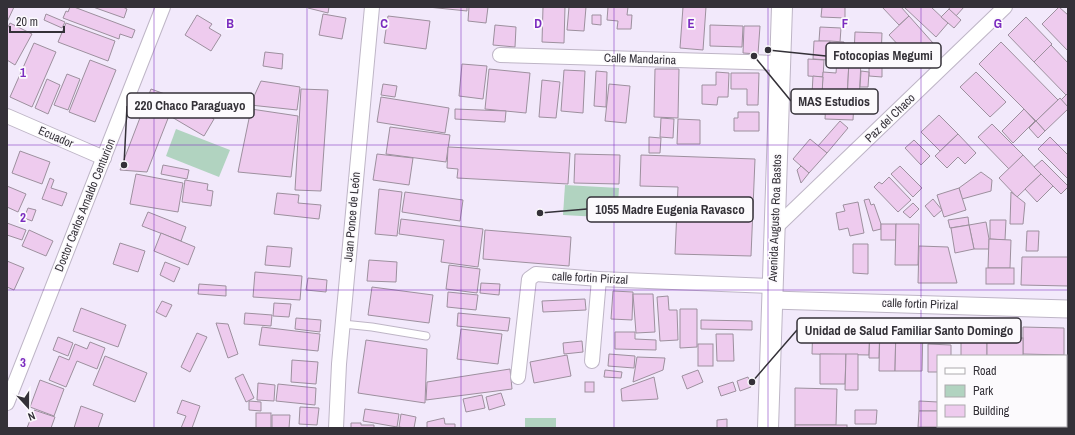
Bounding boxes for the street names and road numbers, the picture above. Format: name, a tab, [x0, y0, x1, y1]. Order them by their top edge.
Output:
street label: Calle Mandarina	[604, 50, 677, 68]
street label: Paz del Chaco	[861, 90, 919, 146]
street label: Ecuador	[36, 122, 77, 152]
street label: Doctor Carlos Arnaldo Centurion	[51, 136, 119, 274]
street label: Avenida Augusto Roa Bastos	[765, 154, 785, 283]
street label: Juan Ponce de León	[340, 171, 364, 263]
street label: calle fortin Pirizal	[552, 268, 628, 288]
street label: calle fortin Pirizal	[882, 295, 958, 313]

